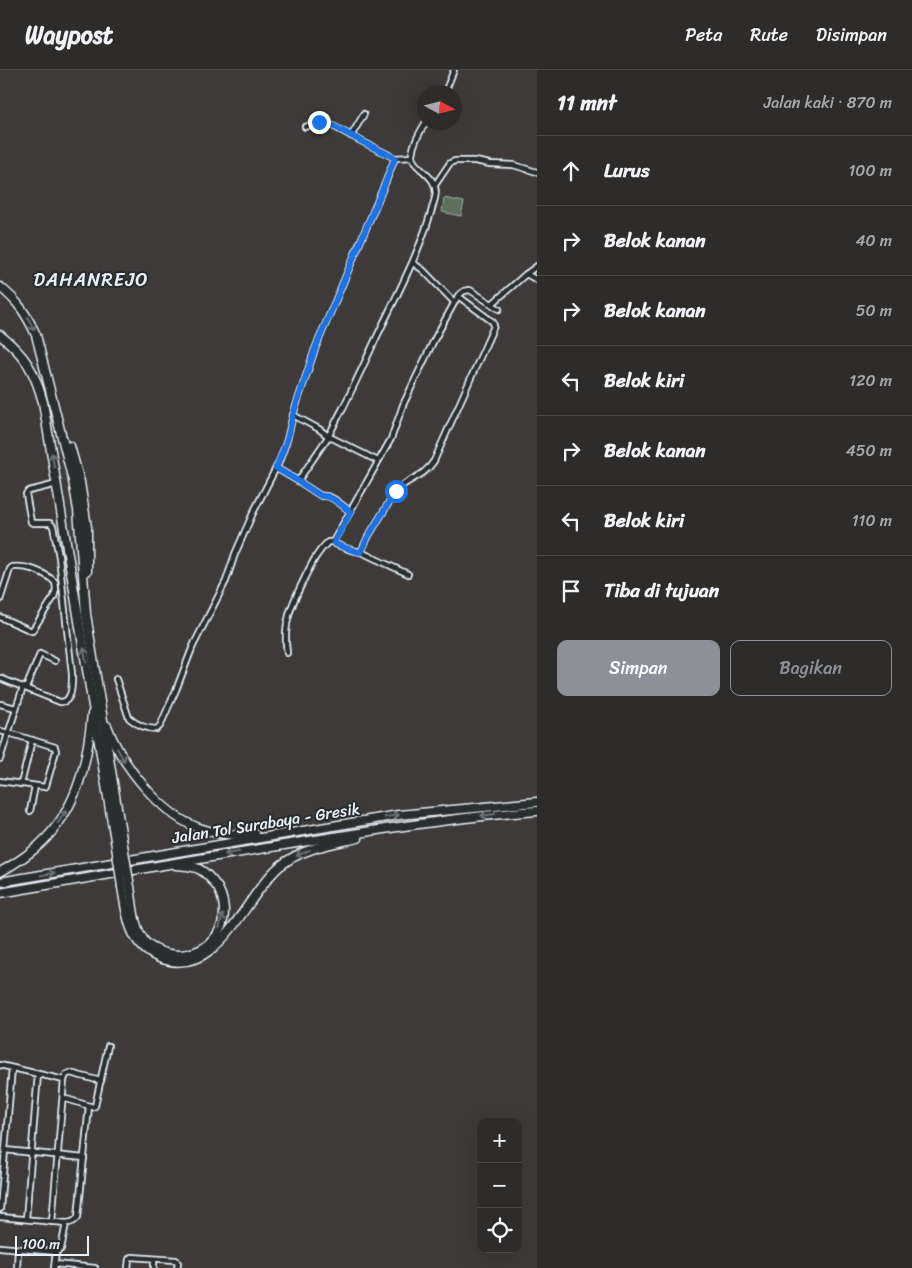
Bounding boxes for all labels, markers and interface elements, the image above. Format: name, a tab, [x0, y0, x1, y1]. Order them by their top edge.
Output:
text: Waypost	[25, 14, 113, 56]
text: Peta	[685, 19, 722, 51]
text: Rute	[750, 19, 788, 51]
text: Disimpan	[816, 19, 887, 51]
text: 11 mnt	[557, 84, 616, 122]
north arrow	[417, 85, 462, 130]
text: Jalan kaki · 870 m	[764, 88, 892, 117]
route end	[308, 111, 331, 134]
text: Lurus	[604, 154, 650, 187]
text: 100 m	[848, 156, 892, 185]
icon: ahead	[557, 157, 585, 185]
text: Belok kanan	[604, 224, 706, 257]
text: 40 m	[855, 226, 892, 255]
icon: right	[557, 227, 585, 255]
district label: DAHANREJO	[33, 263, 149, 296]
text: Belok kanan	[604, 294, 706, 327]
text: 50 m	[856, 296, 892, 325]
icon: right	[557, 297, 585, 325]
one-way arrow	[27, 316, 36, 331]
text: Belok kiri	[604, 364, 684, 397]
text: 120 m	[849, 366, 892, 395]
icon: left	[557, 367, 585, 395]
text: Belok kanan	[604, 434, 706, 467]
text: 450 m	[846, 436, 892, 465]
icon: right	[557, 437, 585, 465]
one-way arrow	[48, 452, 58, 468]
route start	[385, 480, 408, 503]
text: Belok kiri	[604, 504, 684, 537]
text: 110 m	[852, 506, 892, 535]
icon: left	[557, 507, 585, 535]
text: Tiba di tujuan	[604, 574, 719, 607]
icon: arrive	[557, 577, 585, 605]
button: Simpan	[557, 640, 720, 696]
button: Bagikan	[730, 640, 892, 696]
one-way arrow	[79, 647, 89, 663]
one-way arrow	[117, 747, 127, 761]
street label: Jalan Tol Surabaya - Gresik	[169, 794, 362, 852]
one-way arrow	[57, 811, 67, 825]
one-way arrow	[384, 811, 400, 821]
one-way arrow	[481, 811, 497, 821]
one-way arrow	[296, 848, 311, 858]
one-way arrow	[224, 849, 240, 859]
one-way arrow	[40, 869, 56, 879]
one-way arrow	[217, 914, 226, 930]
map controls	[477, 1118, 522, 1253]
button: +	[477, 1118, 522, 1163]
button: −	[477, 1163, 522, 1208]
button: locate	[477, 1208, 522, 1253]
text: 100 m	[22, 1232, 60, 1257]
scale bar	[15, 1233, 89, 1256]

